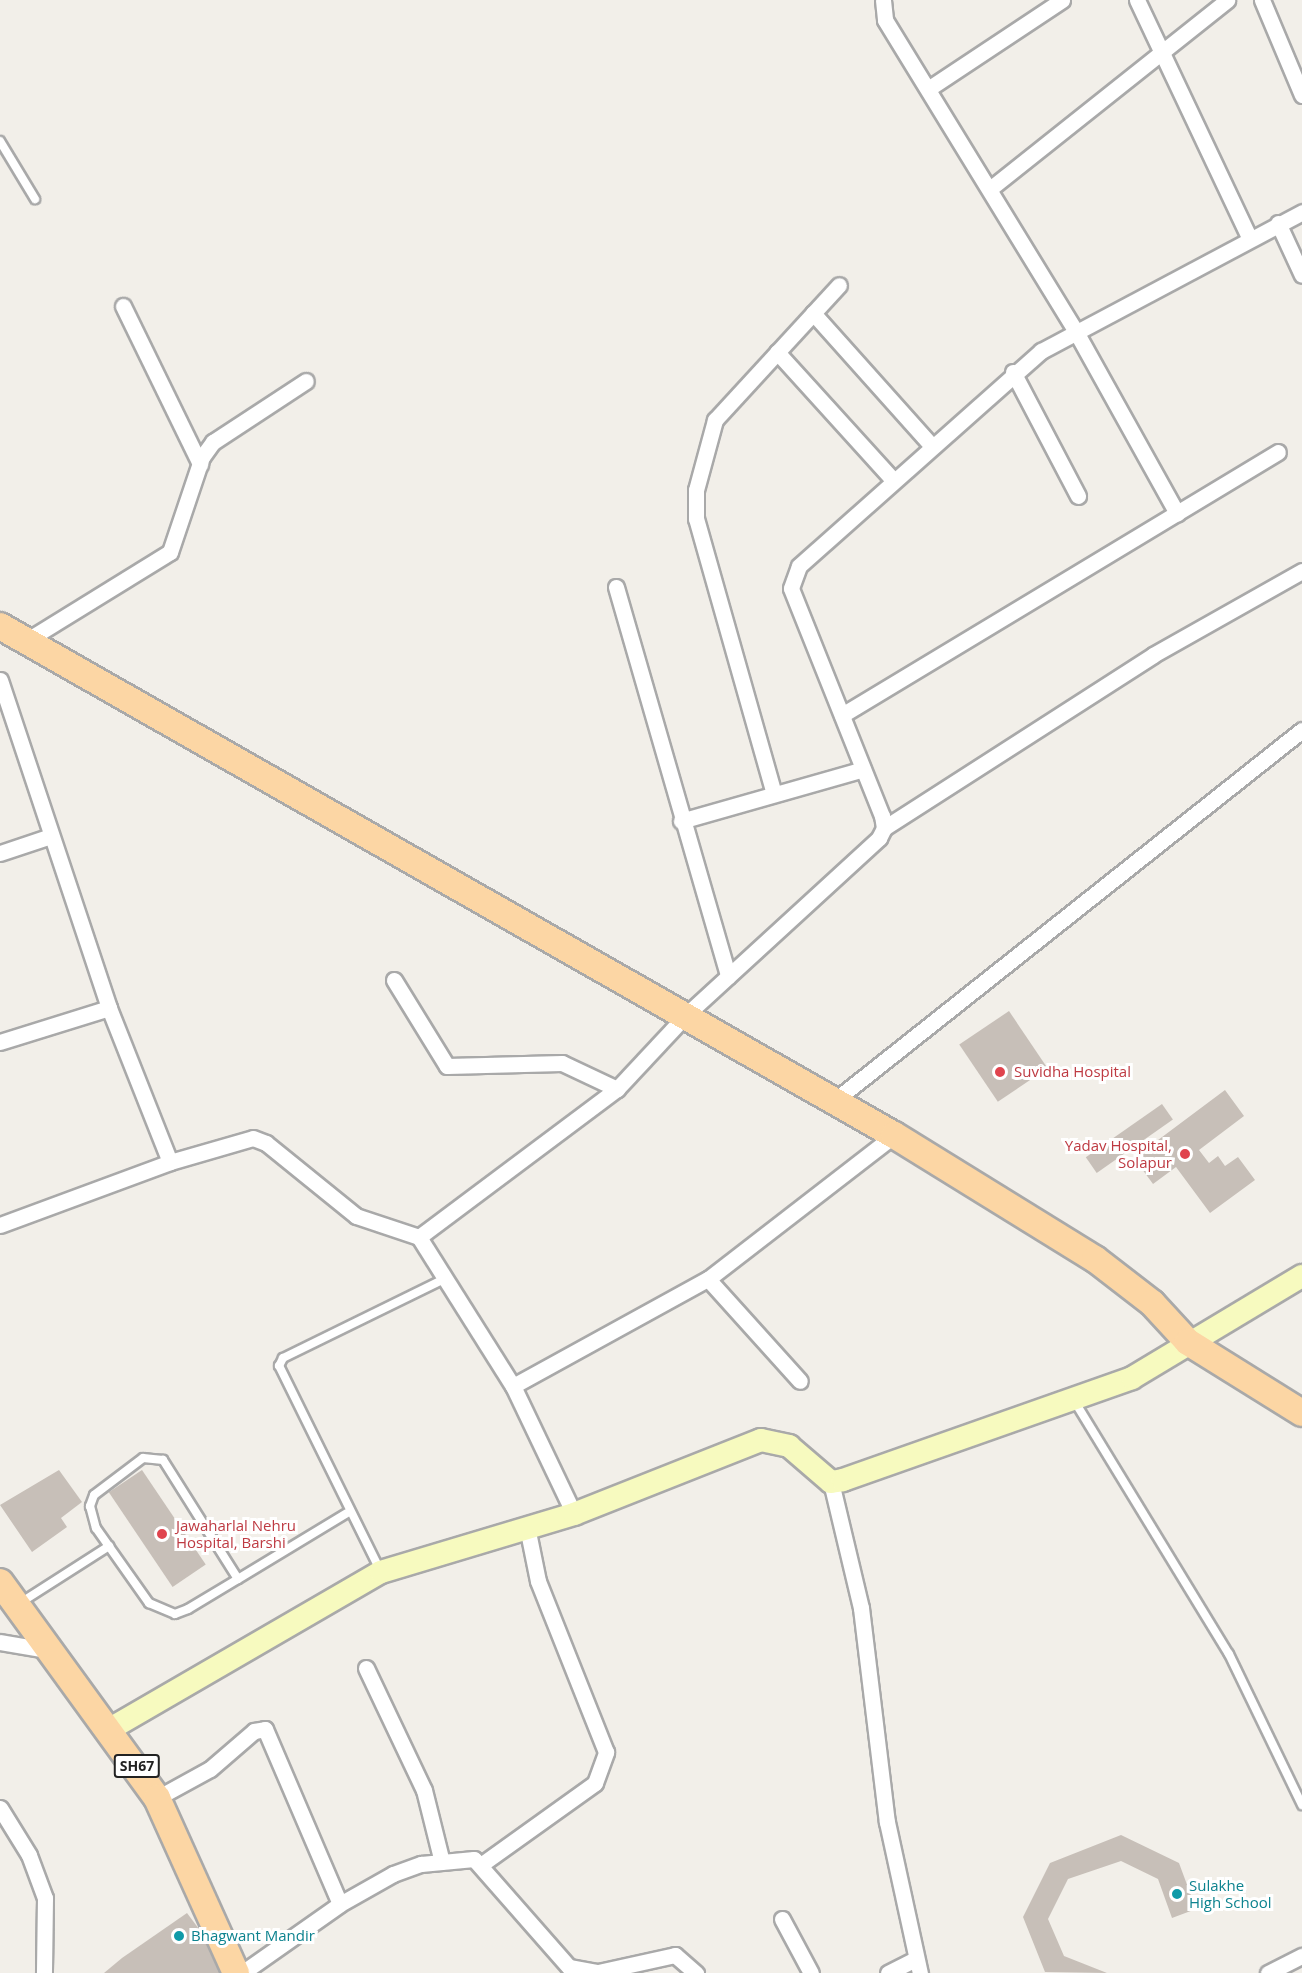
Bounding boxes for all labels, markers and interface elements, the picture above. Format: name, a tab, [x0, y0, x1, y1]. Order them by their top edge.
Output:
marker: Suvidha Hospital	[991, 1063, 1009, 1081]
place label: Suvidha Hospital	[1014, 1063, 1131, 1081]
place label: Yadav Hospital, Solapur	[1065, 1136, 1172, 1171]
marker: Yadav Hospital, Solapur	[1176, 1145, 1194, 1163]
place label: Jawaharlal Nehru Hospital, Barshi	[176, 1516, 296, 1551]
marker: Jawaharlal Nehru Hospital, Barshi	[153, 1525, 171, 1543]
road number: SH67	[113, 1755, 161, 1777]
place label: Sulakhe High School	[1189, 1876, 1272, 1911]
marker: Sulakhe High School	[1170, 1887, 1184, 1901]
place label: Bhagwant Mandir	[191, 1927, 315, 1945]
marker: Bhagwant Mandir	[172, 1929, 186, 1943]

